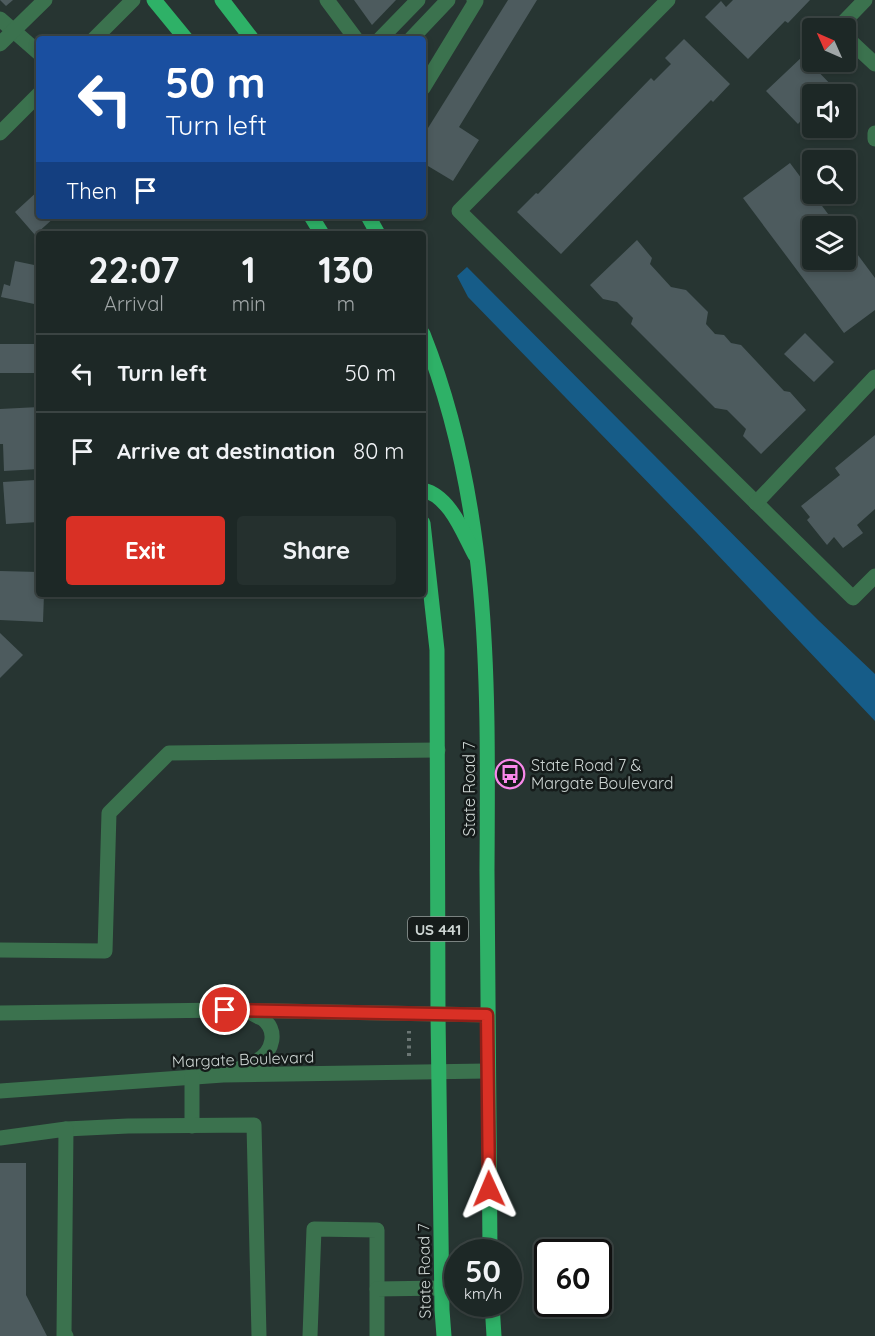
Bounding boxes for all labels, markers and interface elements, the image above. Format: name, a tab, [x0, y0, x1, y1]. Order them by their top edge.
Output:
north arrow	[802, 18, 856, 72]
map controls	[802, 18, 856, 270]
text: 50 m	[165, 56, 265, 109]
icon: left	[66, 60, 144, 138]
button: sound	[802, 84, 856, 138]
text: Turn left	[165, 108, 267, 142]
button: search	[802, 150, 856, 204]
icon: arrive	[129, 174, 162, 207]
text: Then	[66, 177, 117, 205]
button: layers	[802, 216, 856, 270]
text: 22:07	[88, 247, 180, 292]
text: 1	[242, 247, 256, 292]
text: 130	[318, 247, 374, 292]
text: Arrival	[104, 291, 164, 316]
text: min	[232, 291, 266, 316]
text: m	[337, 291, 355, 316]
icon: left	[66, 357, 99, 390]
text: Turn left	[117, 359, 207, 387]
text: 50 m	[345, 359, 396, 387]
icon: arrive	[66, 435, 99, 468]
text: Arrive at destination	[117, 437, 335, 465]
text: 80 m	[353, 437, 404, 465]
button: Exit	[66, 516, 225, 585]
button: Share	[237, 516, 396, 585]
street label: State Road 7	[459, 741, 479, 837]
place label: State Road 7 & Margate Boulevard	[531, 755, 673, 793]
bus stop icon: State Road 7 & Margate Boulevard	[494, 758, 526, 790]
road number: US 441	[408, 917, 468, 941]
pin	[199, 984, 250, 1035]
icon: arrive	[208, 993, 241, 1026]
street label: Margate Boulevard	[171, 1047, 315, 1071]
position arrow	[457, 1157, 521, 1221]
street label: State Road 7	[413, 1223, 435, 1319]
speed limit sign: 60	[534, 1239, 612, 1317]
text: 50	[465, 1252, 501, 1290]
text: km/h	[464, 1284, 502, 1303]

